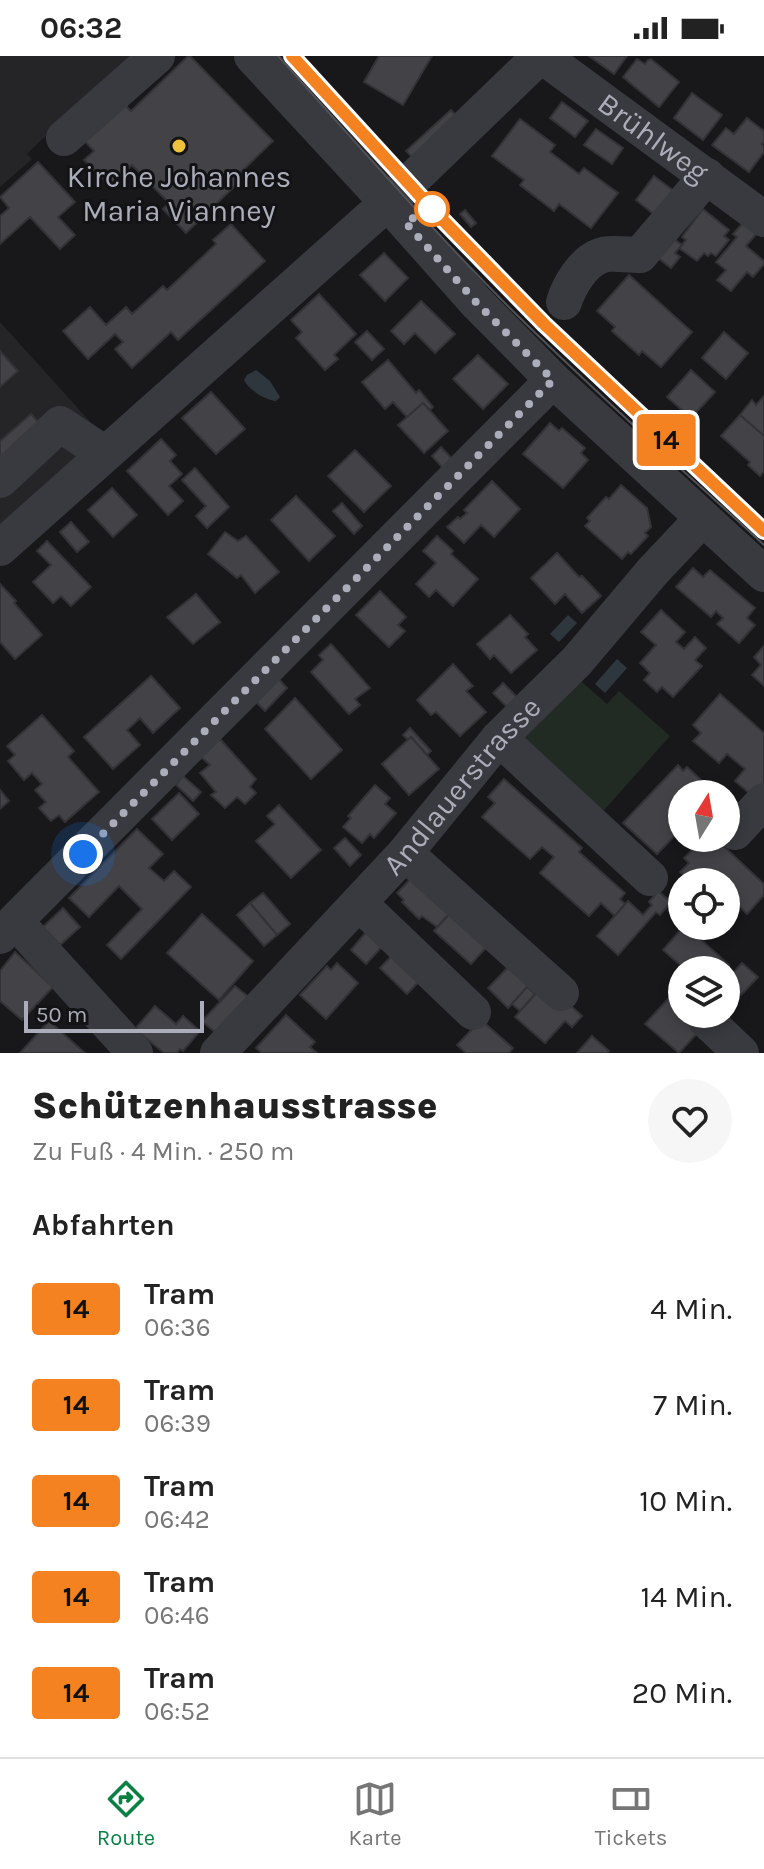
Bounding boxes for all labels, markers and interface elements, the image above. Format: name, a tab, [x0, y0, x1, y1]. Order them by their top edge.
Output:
text: 06:32	[40, 10, 122, 46]
street label: Brühlweg	[591, 85, 716, 190]
marker: Kirche Johannes Maria Vianney	[170, 137, 188, 155]
place label: Kirche Johannes Maria Vianney	[67, 159, 291, 229]
unlabelled marker	[415, 192, 449, 226]
line badge: 14	[630, 414, 702, 466]
text: 14	[653, 423, 679, 456]
street label: Andlauerstrasse	[376, 689, 548, 883]
north arrow	[668, 780, 740, 852]
map controls	[668, 780, 740, 1028]
your location	[63, 834, 103, 874]
button: locate	[668, 868, 740, 940]
button: layers	[668, 956, 740, 1028]
scale bar	[24, 997, 204, 1033]
text: 50 m	[36, 1002, 87, 1028]
button: heart	[648, 1079, 732, 1163]
text: Schützenhausstrasse	[32, 1083, 437, 1128]
text: Zu Fuß · 4 Min. · 250 m	[32, 1136, 294, 1167]
text: Abfahrten	[32, 1207, 175, 1243]
text: Tram	[144, 1276, 215, 1312]
text: 4 Min.	[650, 1291, 732, 1327]
text: 14	[63, 1292, 89, 1325]
text: 06:36	[144, 1312, 211, 1343]
text: Tram	[144, 1372, 215, 1408]
text: 7 Min.	[653, 1387, 732, 1423]
text: 14	[63, 1388, 89, 1421]
text: 06:39	[144, 1408, 211, 1439]
text: Tram	[144, 1468, 215, 1504]
text: 10 Min.	[639, 1483, 732, 1519]
text: 14	[63, 1484, 89, 1517]
text: 06:42	[144, 1504, 210, 1535]
text: Tram	[144, 1564, 215, 1600]
text: 14 Min.	[640, 1579, 732, 1615]
text: 14	[63, 1580, 89, 1613]
text: 06:46	[144, 1600, 210, 1631]
text: Tram	[144, 1660, 215, 1696]
text: 20 Min.	[632, 1675, 732, 1711]
text: 14	[63, 1676, 89, 1709]
text: 06:52	[144, 1696, 210, 1727]
tab: Route	[97, 1777, 155, 1851]
tab: Karte	[348, 1777, 401, 1851]
tab: Tickets	[595, 1777, 667, 1851]

